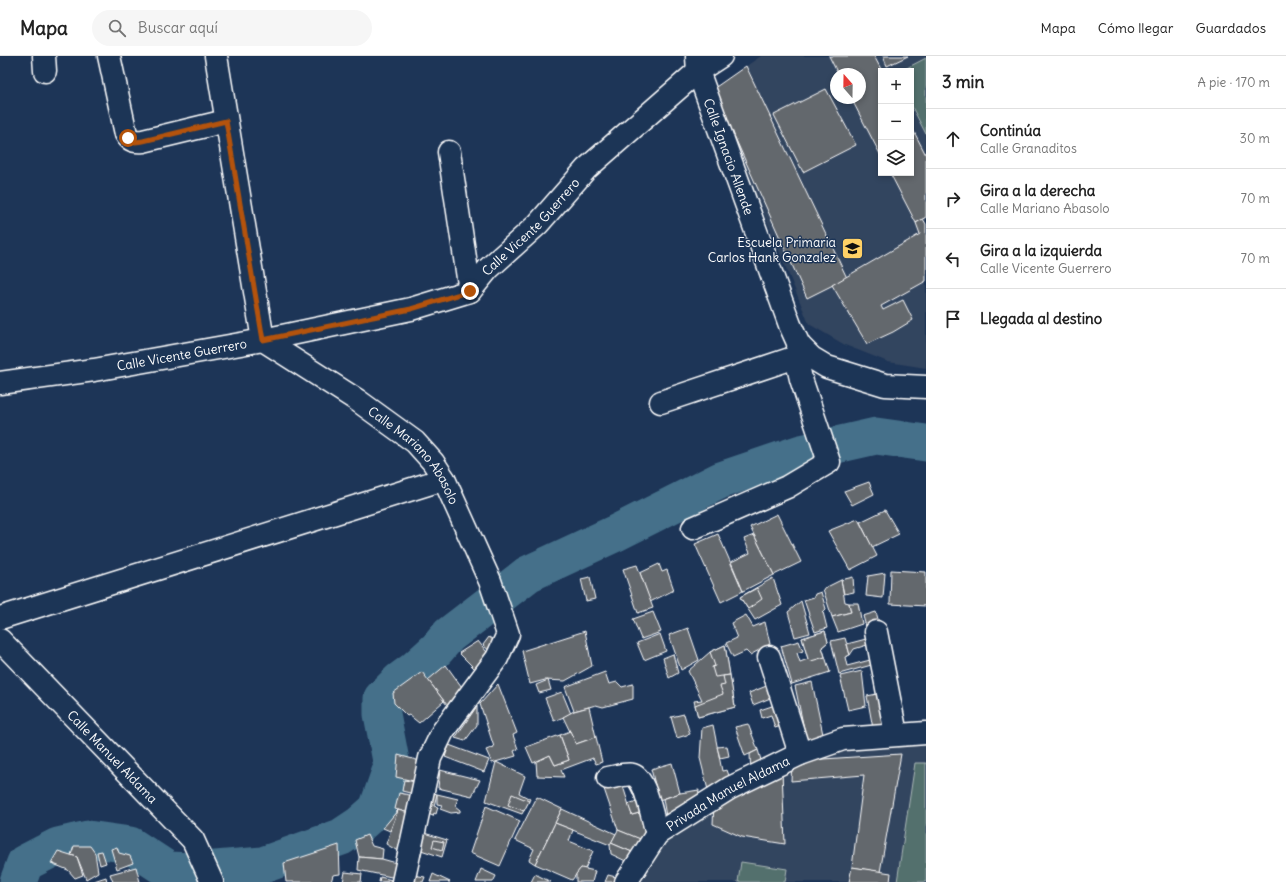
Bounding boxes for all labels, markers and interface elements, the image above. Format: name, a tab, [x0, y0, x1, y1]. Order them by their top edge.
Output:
search box	[92, 10, 372, 46]
text: Mapa	[20, 16, 68, 40]
icon: search	[106, 17, 128, 39]
text: Buscar aquí	[138, 18, 218, 37]
text: Mapa	[1041, 19, 1076, 37]
text: Cómo llegar	[1098, 19, 1174, 37]
text: Guardados	[1196, 19, 1266, 37]
north arrow	[830, 68, 866, 104]
map controls	[878, 68, 914, 176]
button: +	[878, 68, 914, 104]
text: 3 min	[942, 71, 984, 93]
text: A pie · 170 m	[1198, 74, 1270, 91]
street label: Calle Ignacio Allende	[700, 96, 758, 217]
button: −	[878, 104, 914, 140]
text: Continúa	[980, 121, 1041, 140]
icon: ahead	[942, 128, 964, 150]
route start	[119, 129, 137, 147]
text: 30 m	[1240, 130, 1270, 147]
button: layers	[878, 140, 914, 176]
text: Calle Granaditos	[980, 140, 1077, 157]
street label: Calle Vicente Guerrero	[478, 174, 583, 279]
text: Gira a la derecha	[980, 181, 1095, 200]
icon: right	[942, 188, 964, 210]
text: 70 m	[1241, 190, 1270, 207]
text: Calle Mariano Abasolo	[980, 200, 1110, 217]
place label: Escuela Primaria Carlos Hank Gonzalez	[708, 234, 836, 266]
school or university icon: Escuela Primaria Carlos Hank Gonzalez	[839, 236, 865, 262]
text: Gira a la izquierda	[980, 241, 1102, 260]
icon: left	[942, 248, 964, 270]
text: 70 m	[1241, 250, 1270, 267]
text: Calle Vicente Guerrero	[980, 260, 1112, 277]
route end	[461, 282, 479, 300]
icon: arrive	[942, 308, 964, 330]
text: Llegada al destino	[980, 309, 1102, 328]
street label: Calle Vicente Guerrero	[115, 335, 248, 374]
street label: Calle Mariano Abasolo	[365, 402, 463, 507]
street label: Calle Manuel Aldama	[64, 706, 161, 807]
street label: Privada Manuel Aldama	[663, 752, 792, 835]

